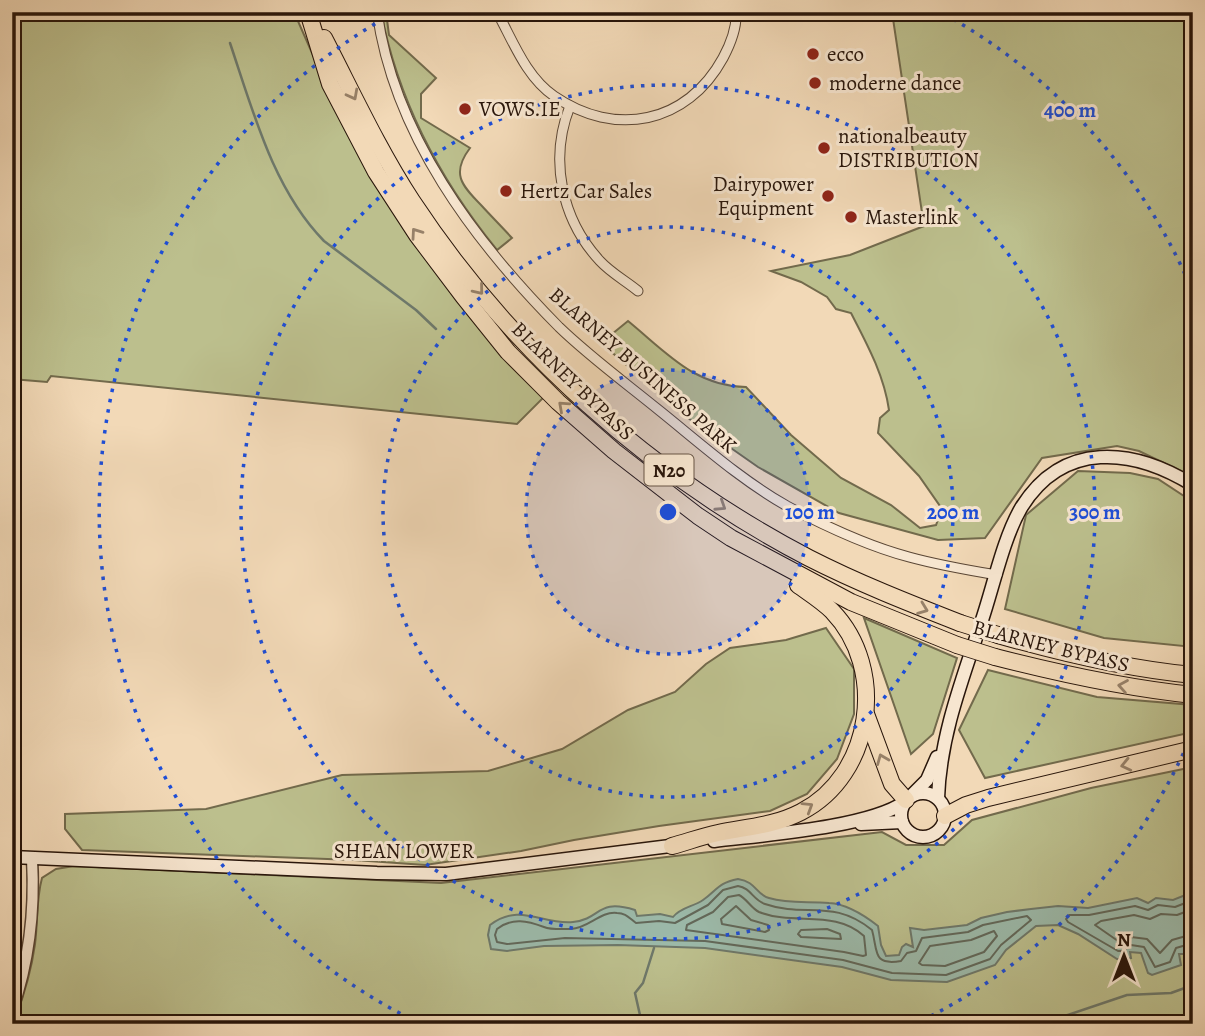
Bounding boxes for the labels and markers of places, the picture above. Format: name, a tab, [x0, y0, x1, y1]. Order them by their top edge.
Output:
place label: ecco	[827, 40, 864, 68]
marker: ecco	[805, 46, 821, 62]
place label: moderne dance	[829, 69, 961, 97]
marker: moderne dance	[807, 75, 823, 91]
place label: VOWS.IE	[478, 95, 561, 123]
marker: VOWS.IE	[457, 101, 473, 117]
place label: nationalbeauty DISTRIBUTION	[838, 122, 979, 174]
marker: nationalbeauty DISTRIBUTION	[816, 140, 832, 156]
place label: Dairypower Equipment	[713, 170, 814, 222]
place label: Hertz Car Sales	[520, 177, 652, 205]
marker: Hertz Car Sales	[498, 183, 514, 199]
marker: Dairypower Equipment	[820, 188, 836, 204]
place label: Masterlink	[865, 203, 959, 231]
marker: Masterlink	[843, 209, 859, 225]
centre of rings	[656, 500, 680, 524]

